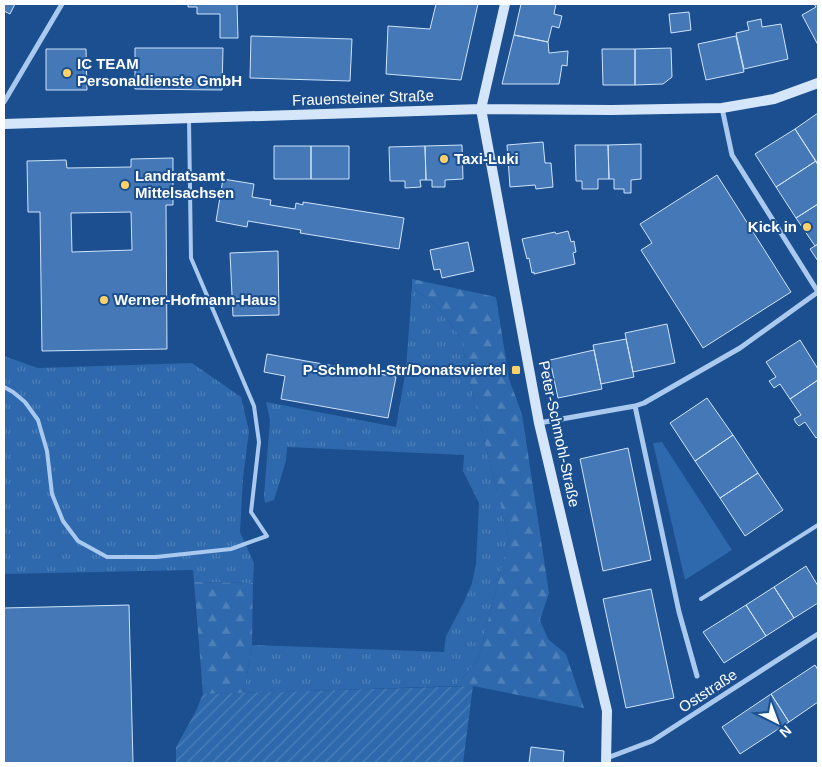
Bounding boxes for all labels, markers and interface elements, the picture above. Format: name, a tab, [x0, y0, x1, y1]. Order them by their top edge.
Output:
place label: IC TEAM Personaldienste GmbH	[77, 55, 242, 89]
marker: IC TEAM Personaldienste GmbH	[61, 67, 73, 79]
street label: Frauensteiner Straße	[292, 87, 434, 108]
place label: Taxi-Luki	[454, 150, 519, 167]
marker: Taxi-Luki	[438, 153, 450, 165]
place label: Landratsamt Mittelsachsen	[135, 167, 234, 201]
marker: Landratsamt Mittelsachsen	[119, 179, 131, 191]
place label: Kick in	[748, 218, 797, 235]
marker: Kick in	[801, 221, 813, 233]
place label: Werner-Hofmann-Haus	[114, 291, 277, 308]
marker: Werner-Hofmann-Haus	[98, 294, 110, 306]
street label: Peter-Schmohl-Straße	[536, 359, 583, 509]
place label: P-Schmohl-Str/Donatsviertel	[303, 361, 506, 378]
marker: P-Schmohl-Str/Donatsviertel	[510, 364, 522, 376]
street label: Oststraße	[675, 666, 740, 716]
north arrow	[752, 697, 802, 747]
text: N	[777, 722, 795, 741]

